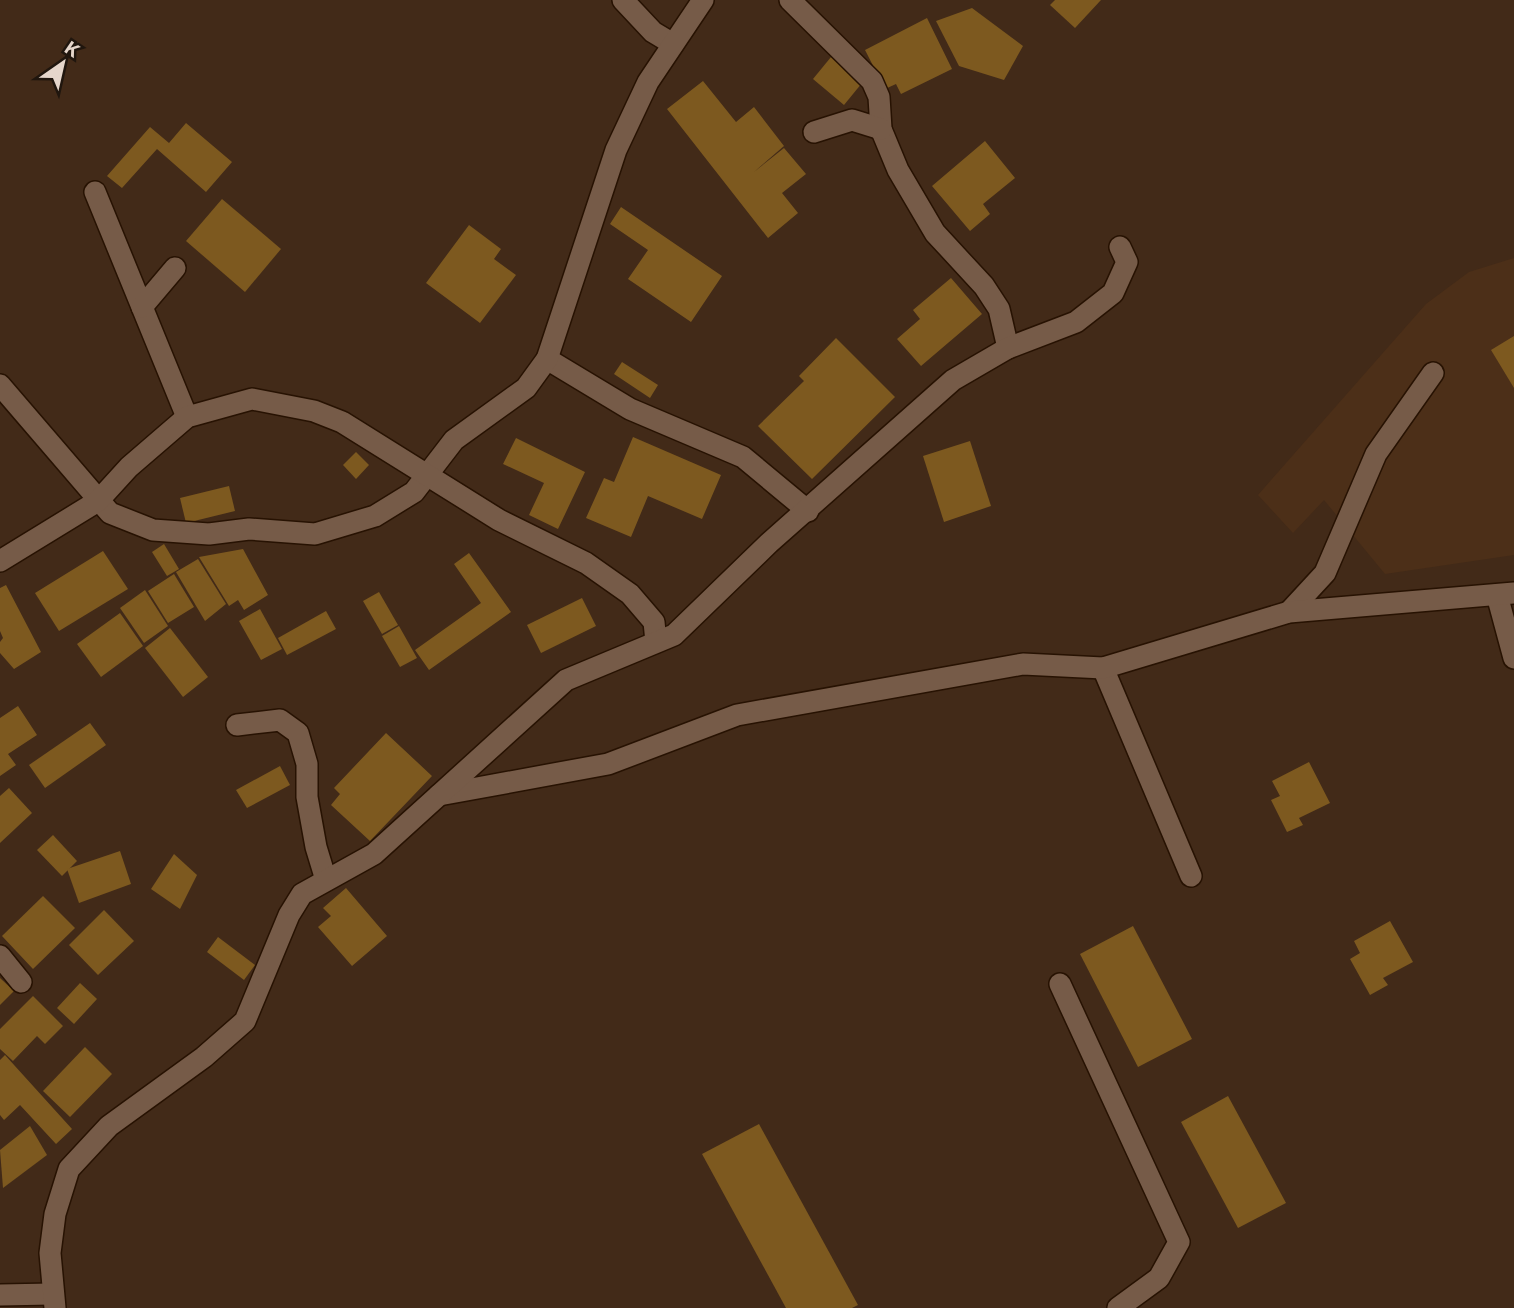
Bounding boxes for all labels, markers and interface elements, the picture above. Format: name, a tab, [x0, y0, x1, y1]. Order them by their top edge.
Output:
north arrow	[28, 28, 98, 98]
text: K	[60, 35, 85, 63]

